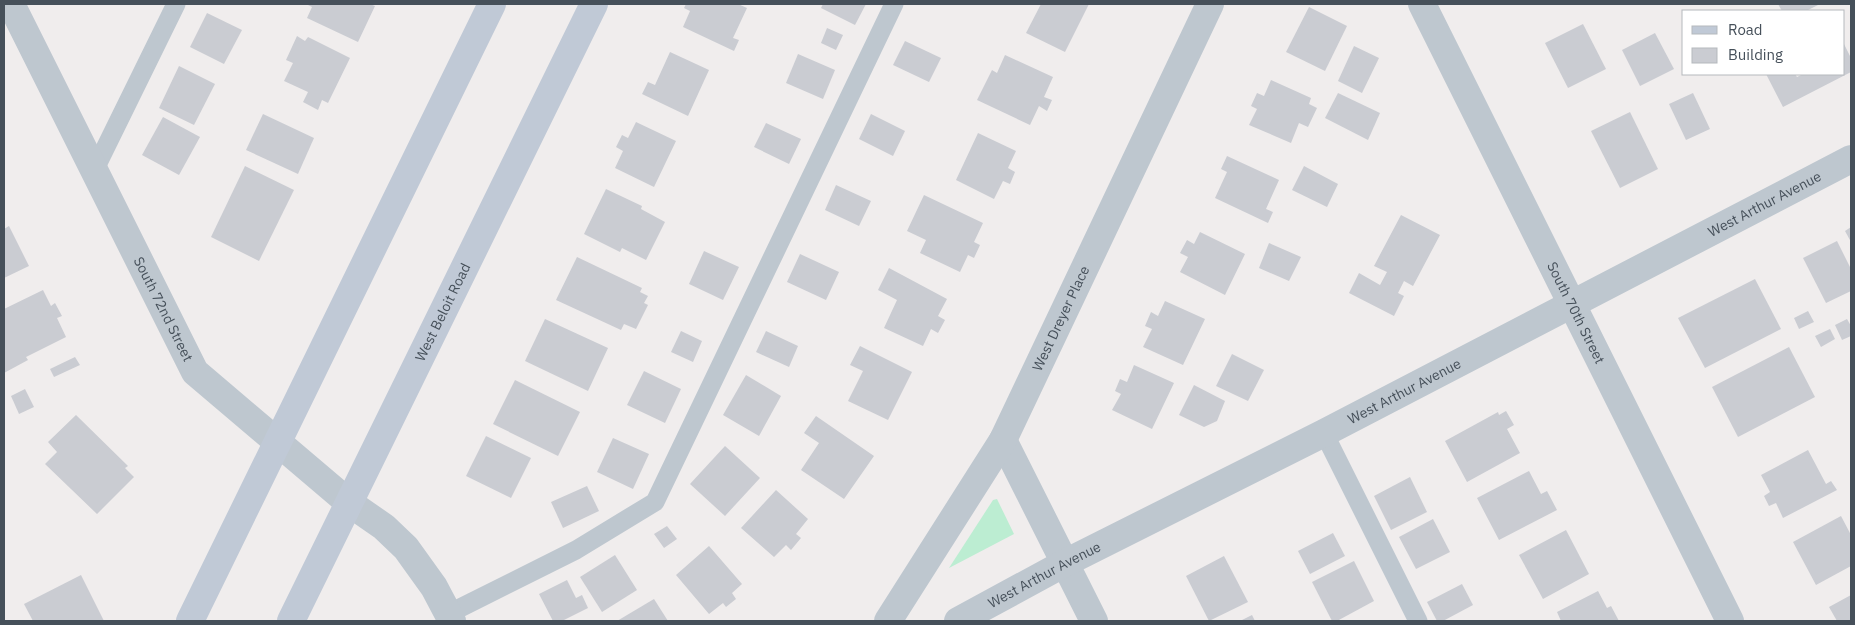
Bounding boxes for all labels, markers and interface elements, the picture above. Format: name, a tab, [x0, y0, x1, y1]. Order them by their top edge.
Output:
legend	[1682, 10, 1845, 75]
text: Road	[1728, 20, 1763, 39]
text: Building	[1728, 45, 1783, 64]
street label: West Arthur Avenue	[1705, 167, 1824, 241]
street label: South 72nd Street	[130, 254, 197, 364]
street label: South 70th Street	[1543, 259, 1609, 367]
street label: West Beloit Road	[411, 260, 474, 364]
street label: West Dreyer Place	[1028, 263, 1094, 374]
street label: West Arthur Avenue	[1345, 354, 1464, 428]
street label: West Arthur Avenue	[985, 537, 1104, 612]

